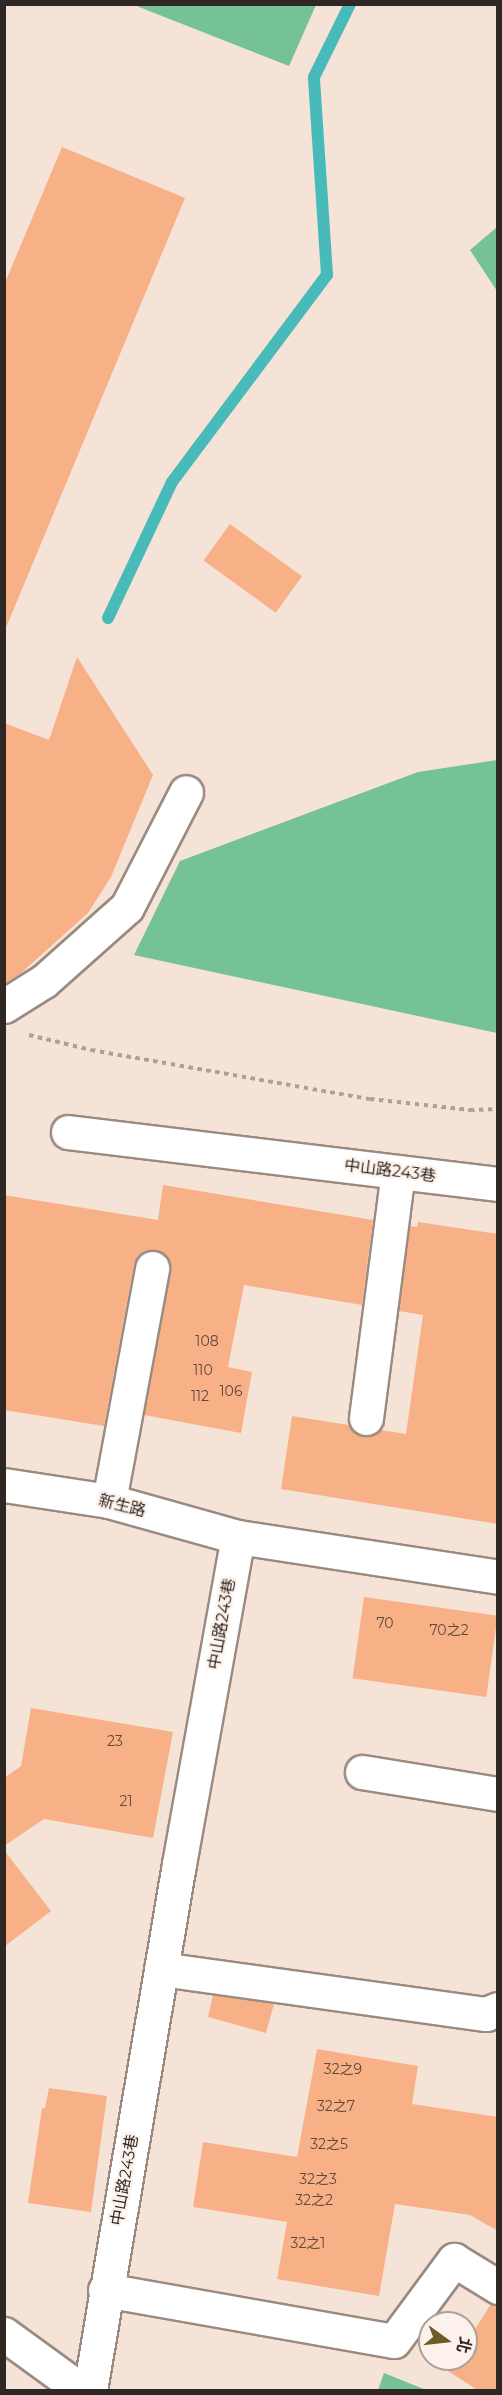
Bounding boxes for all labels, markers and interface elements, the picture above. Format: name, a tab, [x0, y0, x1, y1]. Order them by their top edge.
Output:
street label: 中山路243巷	[343, 1156, 437, 1186]
house number: 108	[195, 1333, 219, 1349]
house number: 110	[193, 1362, 213, 1378]
house number: 106	[220, 1383, 242, 1399]
house number: 112	[191, 1388, 209, 1404]
street label: 新生路	[96, 1491, 148, 1521]
street label: 中山路243巷	[205, 1577, 239, 1671]
house number: 70	[376, 1615, 394, 1631]
house number: 70之2	[429, 1622, 469, 1638]
house number: 23	[107, 1733, 123, 1749]
house number: 21	[119, 1793, 133, 1809]
house number: 32之9	[324, 2061, 362, 2077]
house number: 32之7	[317, 2098, 355, 2114]
street label: 中山路243巷	[108, 2133, 142, 2227]
house number: 32之5	[310, 2136, 348, 2152]
house number: 32之3	[299, 2171, 337, 2187]
house number: 32之2	[295, 2192, 333, 2208]
house number: 32之1	[291, 2235, 325, 2251]
north arrow	[418, 2311, 478, 2371]
text: 北	[453, 2335, 475, 2355]

